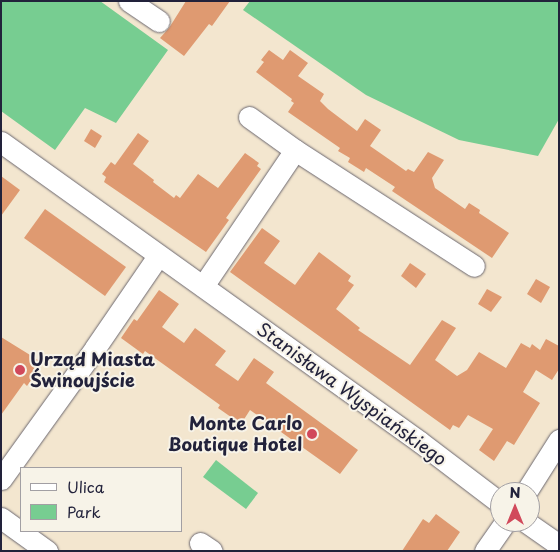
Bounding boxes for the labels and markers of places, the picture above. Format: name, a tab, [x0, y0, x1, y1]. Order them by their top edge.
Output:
place label: Urząd Miasta Świnoujście	[30, 349, 155, 392]
marker: Urząd Miasta Świnoujście	[14, 364, 26, 376]
place label: Monte Carlo Boutique Hotel	[166, 413, 302, 456]
marker: Monte Carlo Boutique Hotel	[306, 428, 318, 440]

